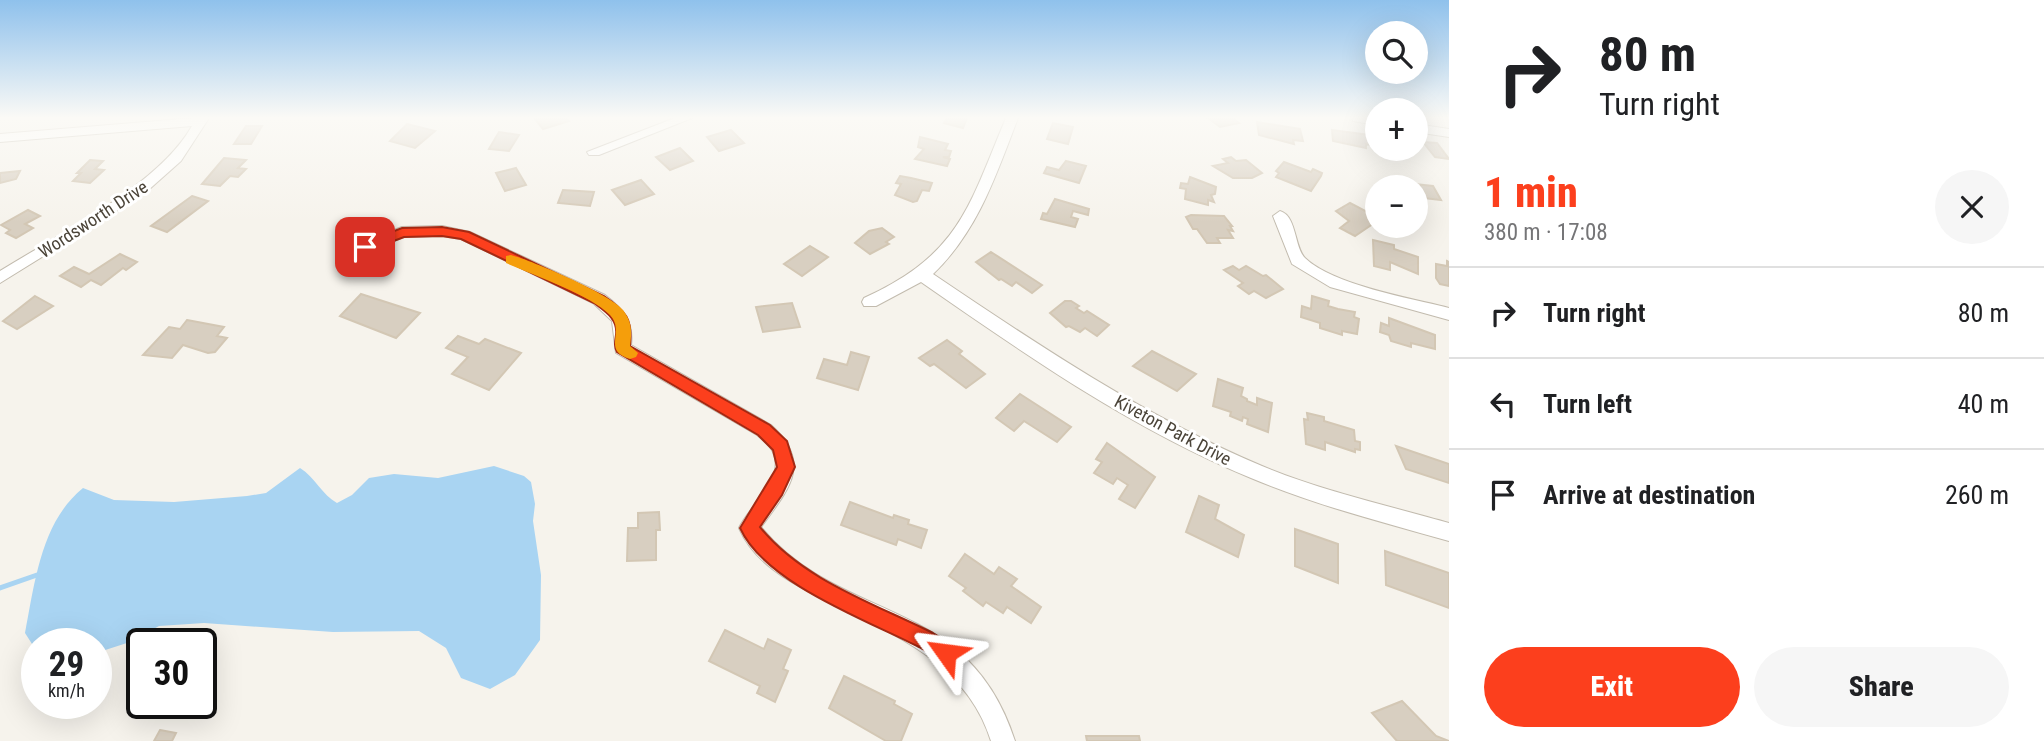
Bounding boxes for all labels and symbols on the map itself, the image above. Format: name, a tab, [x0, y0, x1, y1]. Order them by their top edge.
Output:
street label: Wordsworth Drive	[35, 176, 151, 262]
pin	[335, 217, 395, 277]
street label: Kiveton Park Drive	[1111, 390, 1235, 470]
position arrow	[909, 616, 983, 690]
speed limit sign: 30	[126, 628, 217, 719]

